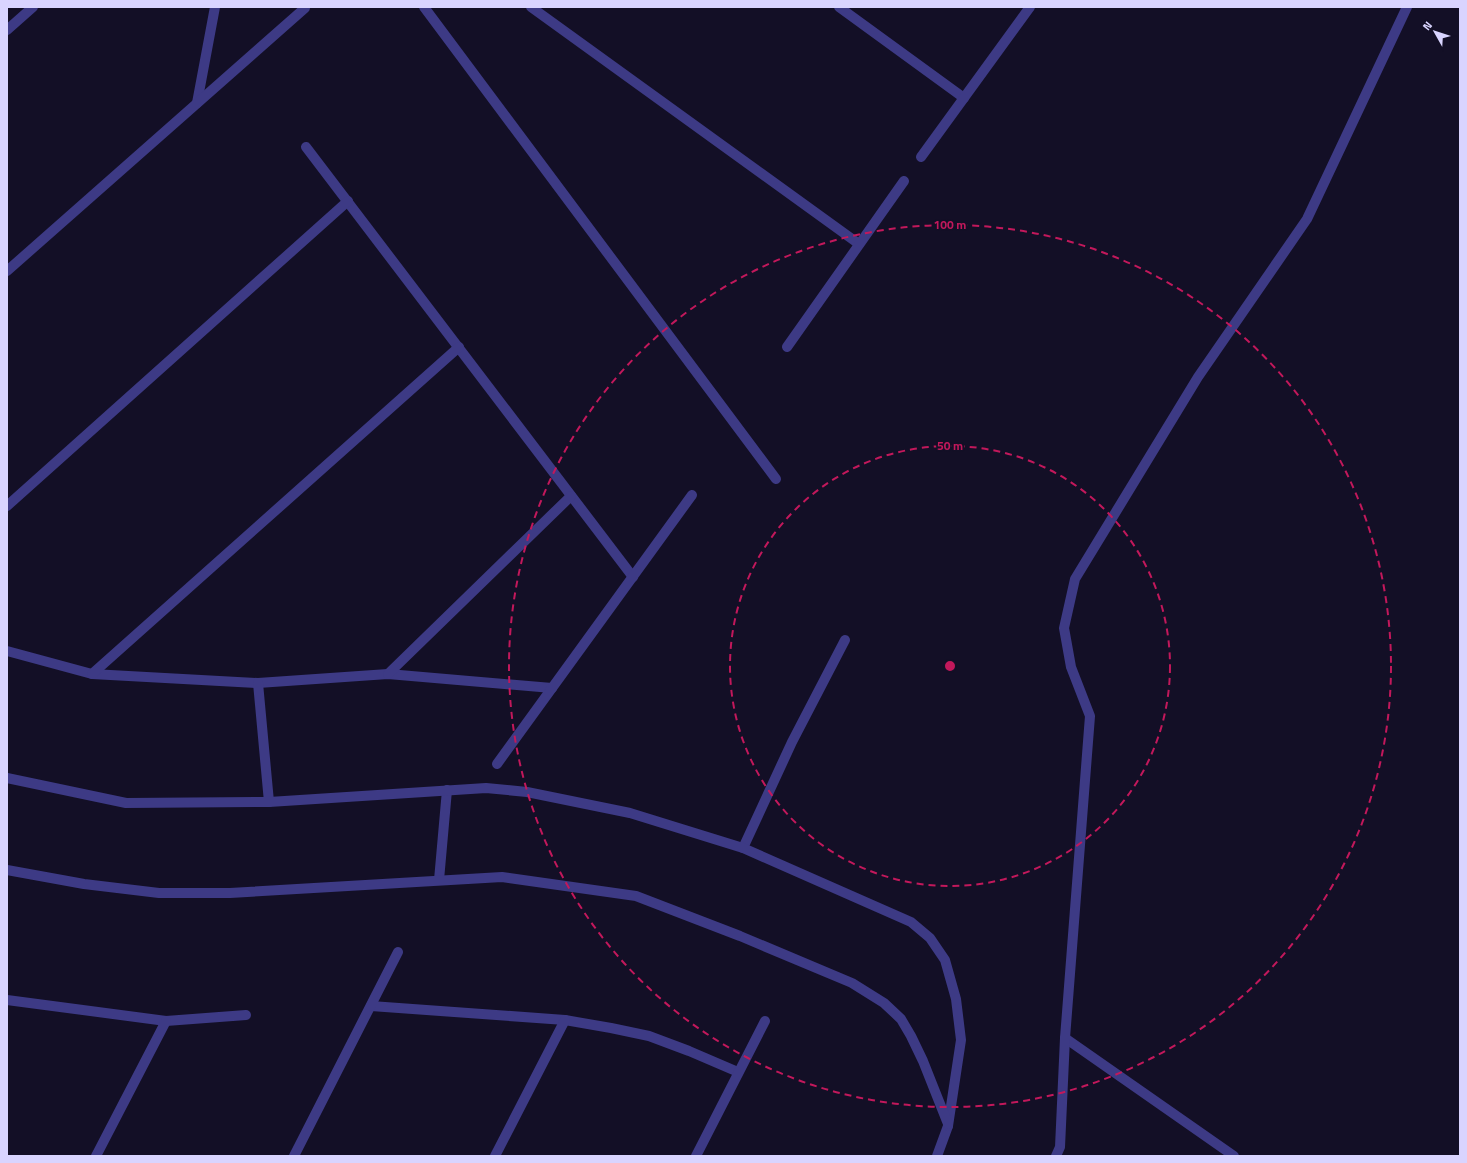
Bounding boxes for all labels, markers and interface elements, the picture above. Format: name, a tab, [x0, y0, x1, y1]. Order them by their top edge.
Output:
north arrow	[1415, 12, 1455, 52]
text: N	[1419, 18, 1436, 34]
text: 100 m	[934, 215, 966, 234]
text: 50 m	[937, 436, 963, 455]
centre of rings	[943, 659, 957, 673]

